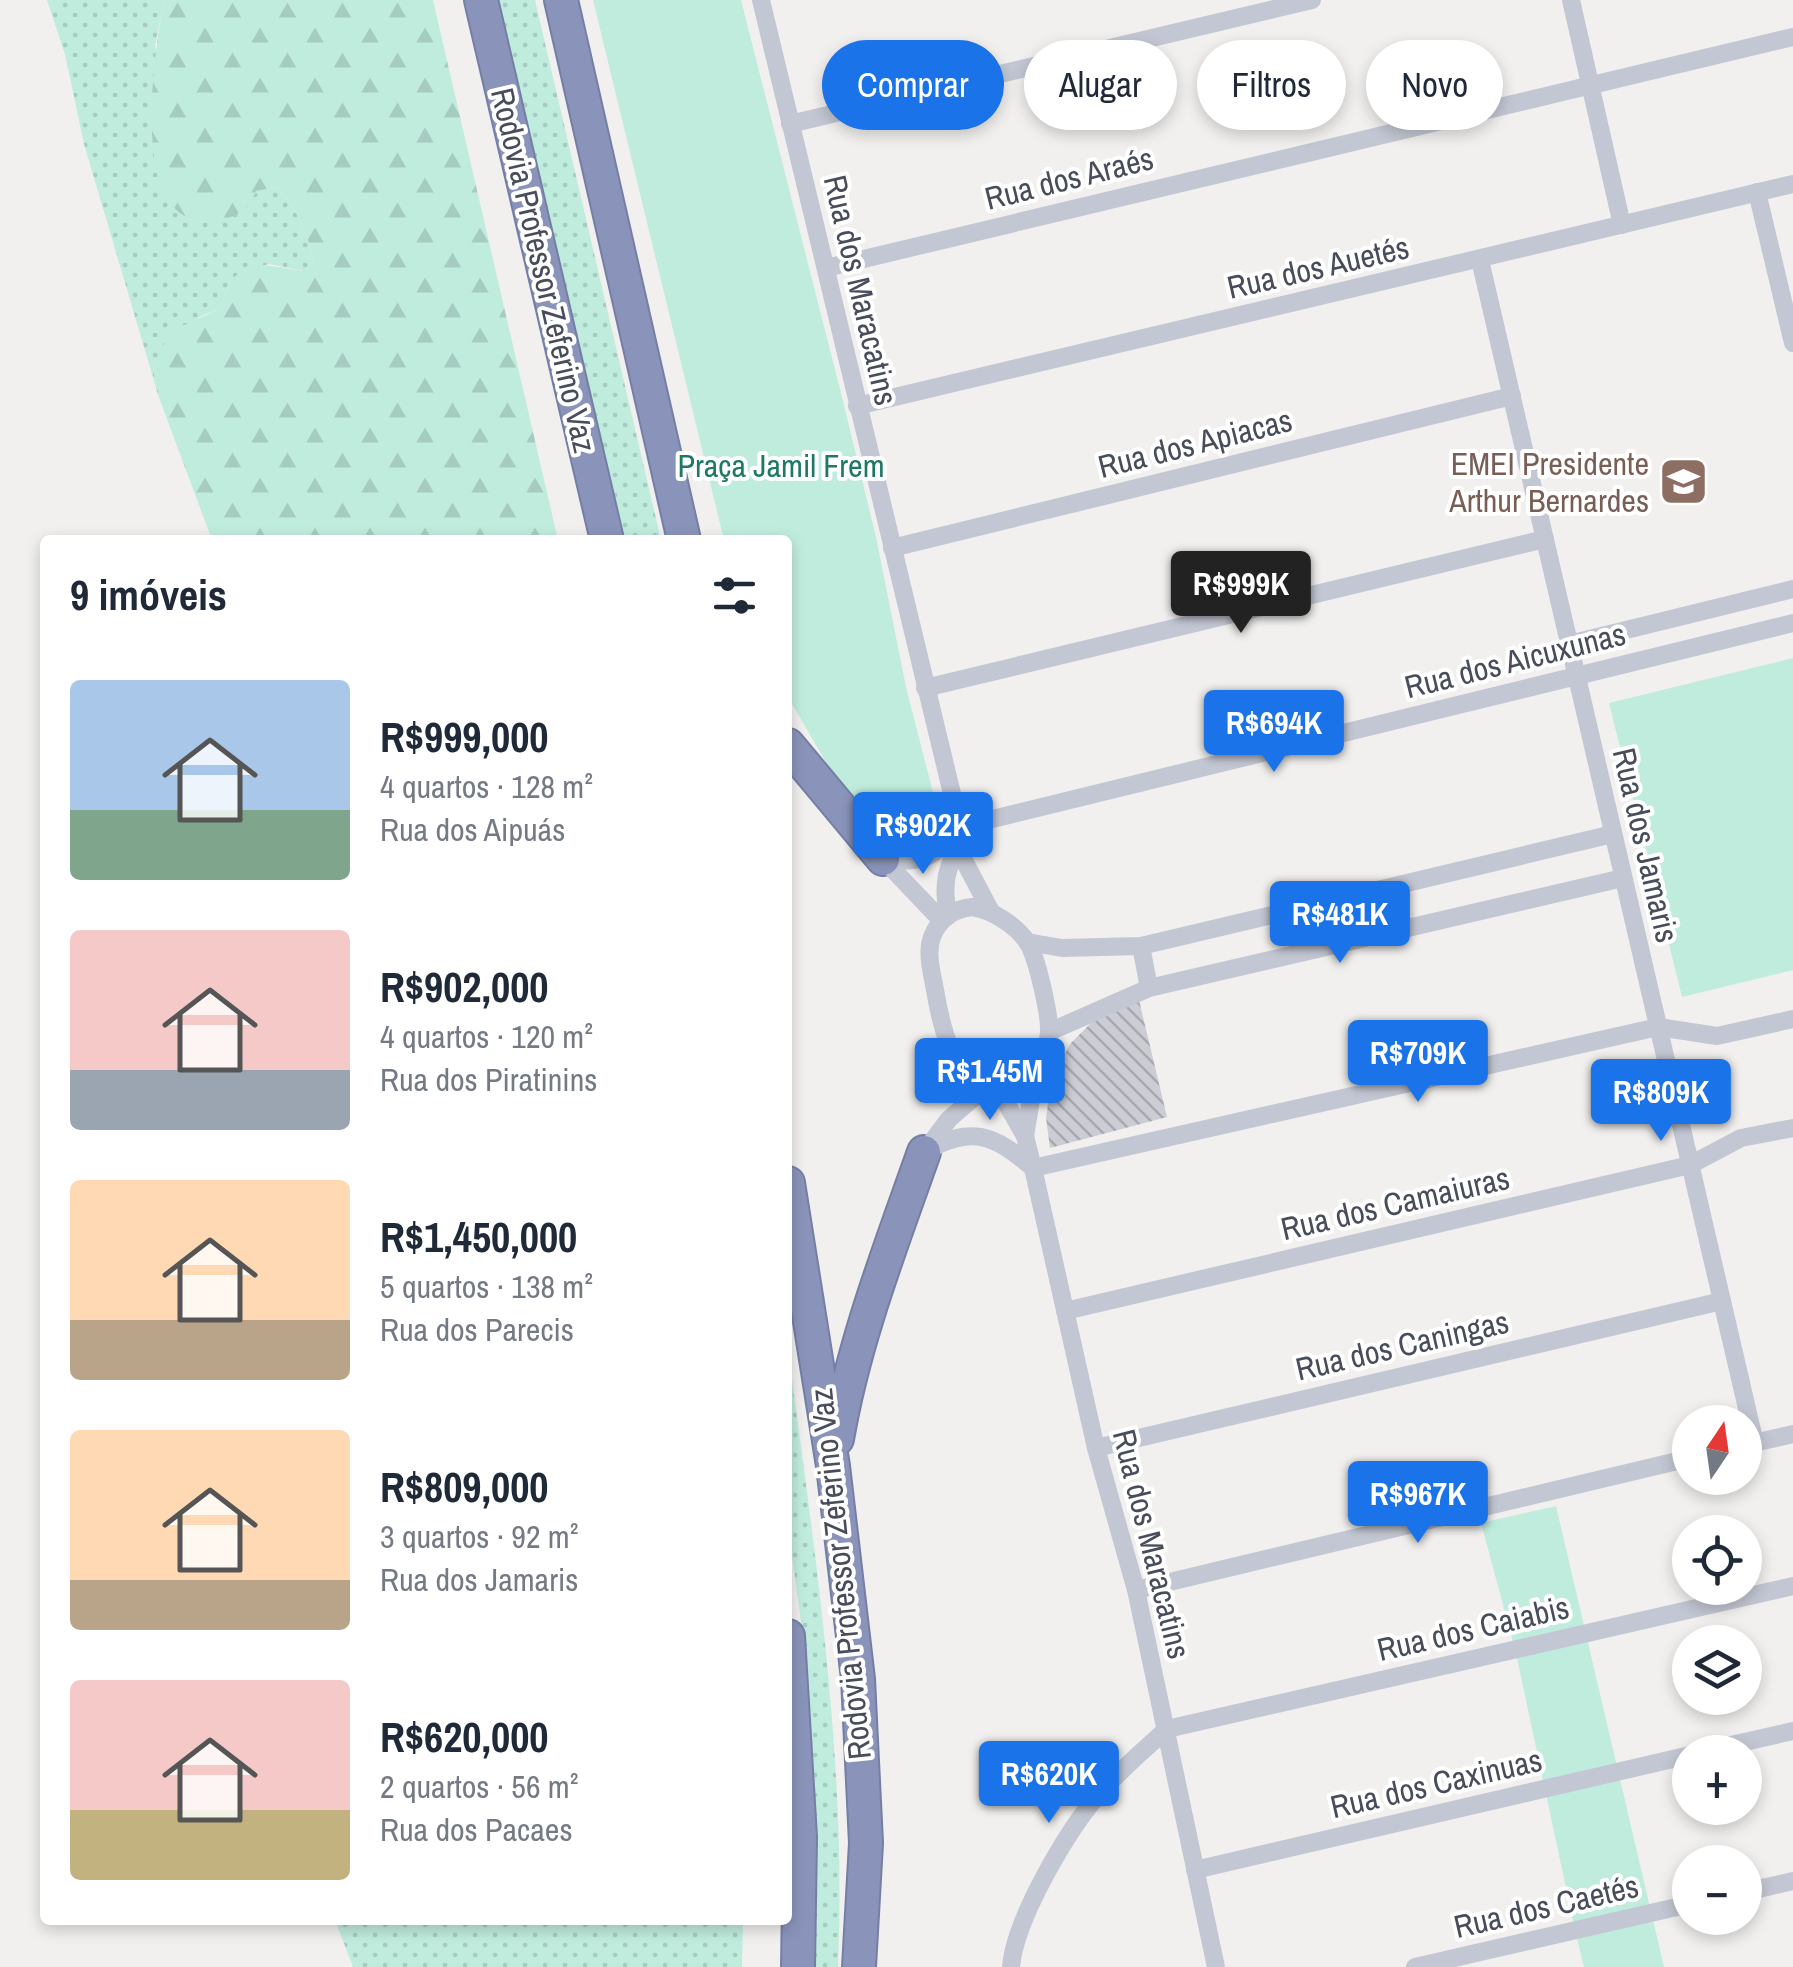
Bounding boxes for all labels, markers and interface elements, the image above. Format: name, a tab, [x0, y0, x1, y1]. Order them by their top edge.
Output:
chip: Comprar	[822, 40, 1004, 130]
chip: Alugar	[1024, 40, 1177, 130]
chip: Filtros	[1197, 40, 1346, 130]
chip: Novo	[1366, 40, 1503, 130]
street label: Rodovia Professor Zeferino Vaz	[481, 83, 607, 457]
street label: Rua dos Araés	[980, 136, 1158, 220]
street label: Rua dos Maracatins	[814, 171, 908, 409]
street label: Rua dos Auetés	[1223, 225, 1413, 309]
street label: Rua dos Apiacas	[1094, 398, 1296, 488]
place label: EMEI Presidente Arthur Bernardes	[1448, 442, 1649, 522]
park label: Praça Jamil Frem	[677, 444, 885, 487]
school or university icon: EMEI Presidente Arthur Bernardes	[1658, 455, 1710, 507]
pin: R$999K	[1160, 551, 1322, 636]
text: R$999K	[1193, 562, 1289, 605]
text: 9 imóveis	[70, 567, 227, 623]
icon: filters	[707, 568, 762, 623]
street label: Rua dos Aicuxunas	[1400, 612, 1630, 708]
pin: R$694K	[1193, 690, 1355, 775]
text: R$694K	[1226, 701, 1322, 744]
text: R$999,000	[380, 709, 549, 765]
icon: home	[150, 720, 270, 840]
street label: Rua dos Jamaris	[1603, 744, 1689, 946]
text: 4 quartos · 128 m²	[380, 765, 593, 808]
pin: R$902K	[842, 792, 1004, 877]
text: R$902K	[875, 803, 971, 846]
text: Rua dos Aipuás	[380, 808, 565, 851]
pin: R$481K	[1259, 881, 1421, 966]
text: R$481K	[1292, 892, 1388, 935]
text: R$902,000	[380, 959, 549, 1015]
icon: home	[150, 970, 270, 1090]
text: 4 quartos · 120 m²	[380, 1015, 593, 1058]
pin: R$709K	[1337, 1020, 1499, 1105]
text: R$709K	[1370, 1031, 1466, 1074]
pin: R$1.45M	[898, 1038, 1082, 1123]
text: R$1.45M	[937, 1049, 1043, 1092]
text: Rua dos Piratinins	[380, 1058, 597, 1101]
pin: R$809K	[1580, 1059, 1742, 1144]
text: R$809K	[1613, 1070, 1709, 1113]
street label: Rua dos Camaiuras	[1276, 1156, 1514, 1250]
text: R$1,450,000	[380, 1209, 577, 1265]
icon: home	[150, 1220, 270, 1340]
text: 5 quartos · 138 m²	[380, 1265, 593, 1308]
street label: Rua dos Caningas	[1291, 1300, 1513, 1390]
text: Rua dos Parecis	[380, 1308, 574, 1351]
street label: Rodovia Professor Zeferino Vaz	[799, 1386, 881, 1762]
north arrow	[1672, 1405, 1762, 1495]
map controls	[1672, 1405, 1762, 1935]
street label: Rua dos Maracatins	[1103, 1425, 1201, 1663]
text: R$809,000	[380, 1459, 549, 1515]
pin: R$967K	[1337, 1461, 1499, 1546]
icon: home	[150, 1470, 270, 1590]
text: R$967K	[1370, 1472, 1466, 1515]
text: 3 quartos · 92 m²	[380, 1515, 578, 1558]
button: locate	[1672, 1515, 1762, 1605]
text: Rua dos Jamaris	[380, 1558, 578, 1601]
street label: Rua dos Caiabis	[1373, 1585, 1573, 1671]
button: layers	[1672, 1625, 1762, 1715]
text: R$620,000	[380, 1709, 549, 1765]
icon: home	[150, 1720, 270, 1840]
button: +	[1672, 1735, 1762, 1825]
street label: Rua dos Caxinuas	[1326, 1738, 1546, 1828]
pin: R$620K	[968, 1741, 1130, 1826]
text: R$620K	[1001, 1752, 1097, 1795]
text: 2 quartos · 56 m²	[380, 1765, 578, 1808]
text: Rua dos Pacaes	[380, 1808, 573, 1851]
button: −	[1672, 1845, 1762, 1935]
street label: Rua dos Caetés	[1449, 1864, 1643, 1948]

